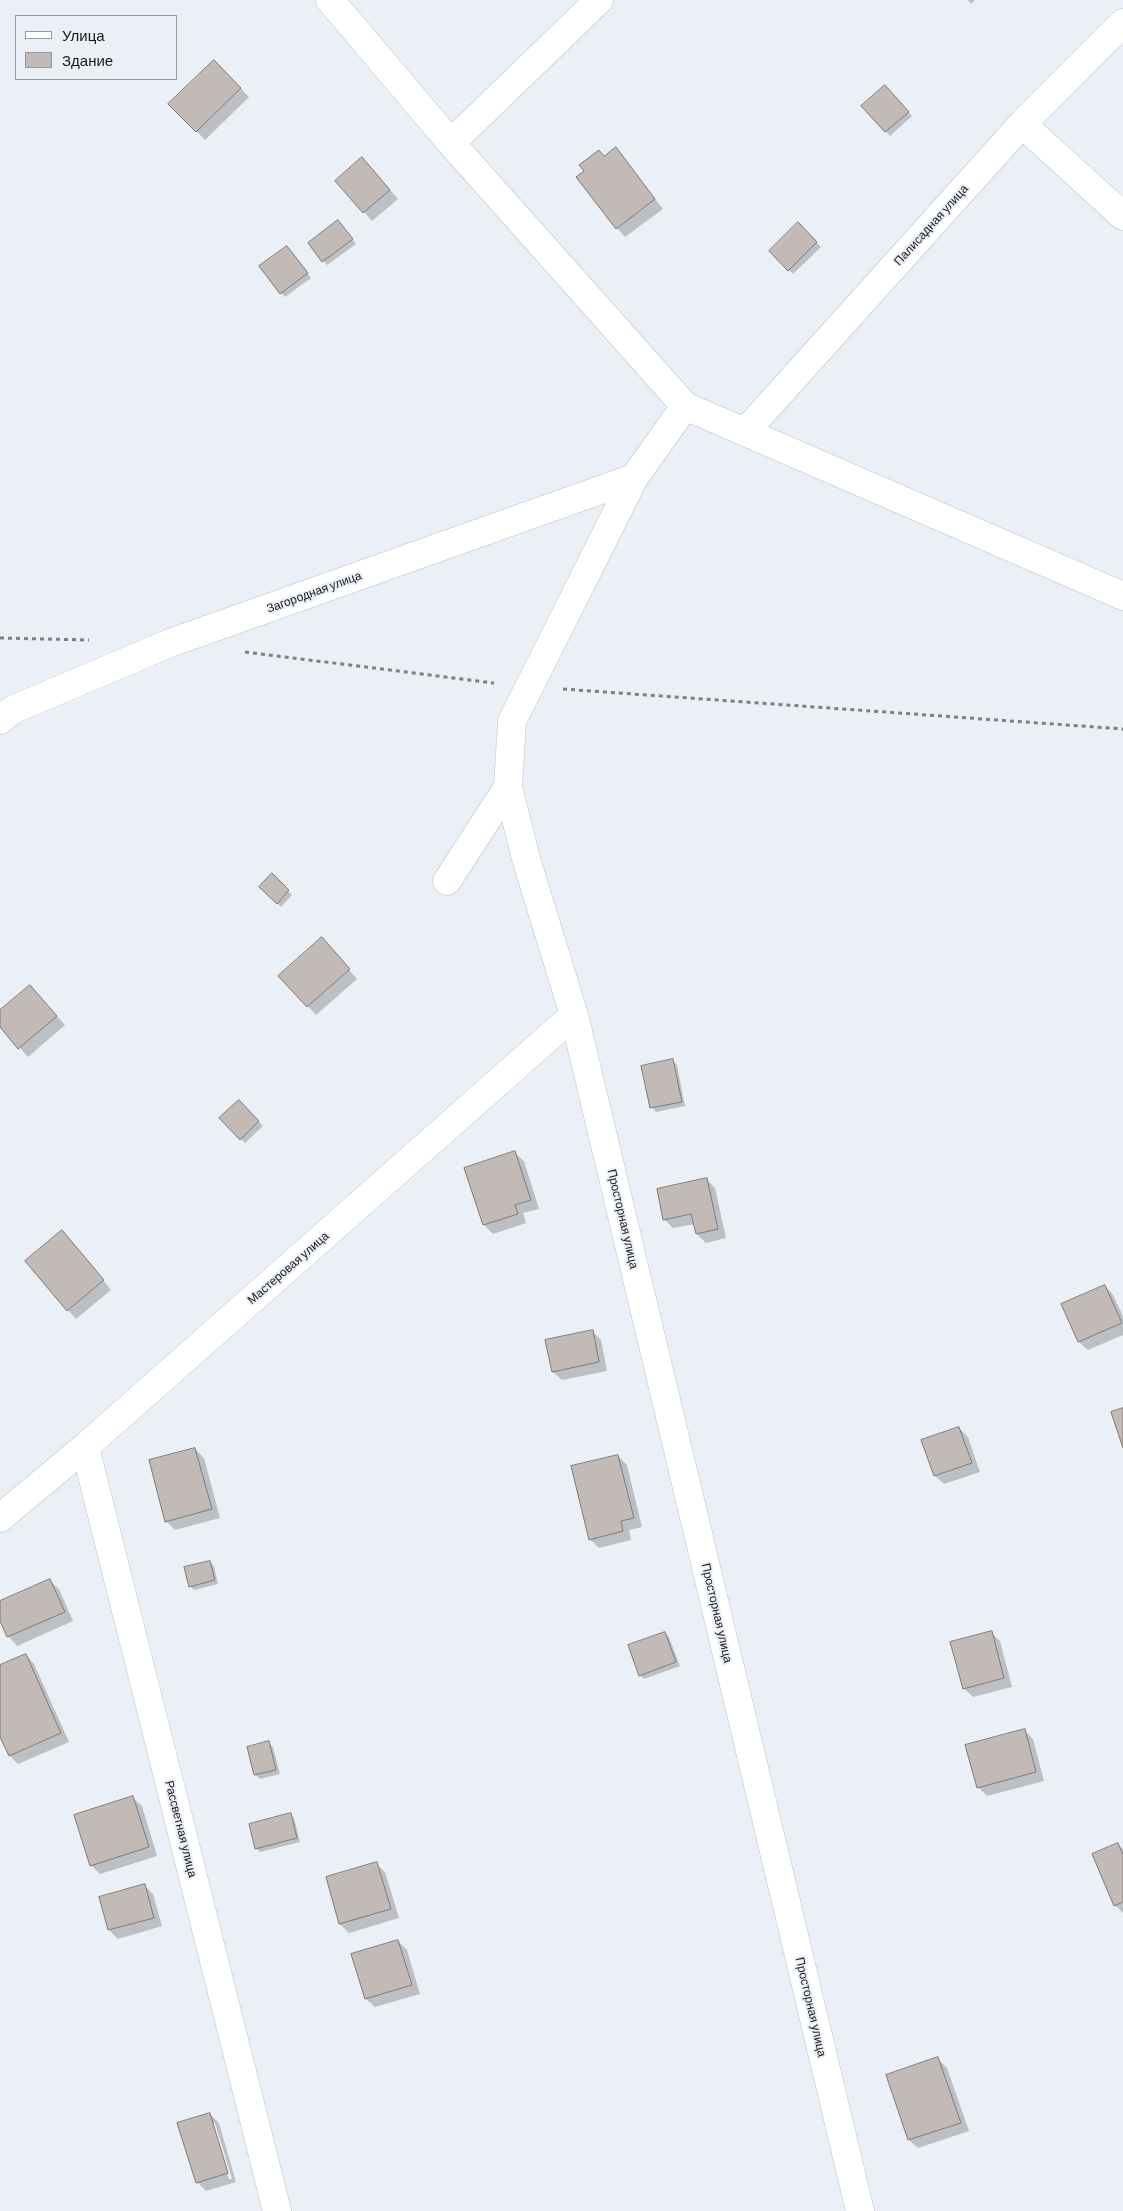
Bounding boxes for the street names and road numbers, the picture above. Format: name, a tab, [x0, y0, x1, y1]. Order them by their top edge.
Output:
street label: Палисадная улица	[891, 182, 971, 268]
street label: Загородная улица	[265, 568, 363, 616]
street label: Просторная улица	[605, 1168, 641, 1270]
street label: Мастеровая улица	[244, 1229, 332, 1307]
street label: Просторная улица	[699, 1562, 735, 1664]
street label: Рассветная улица	[162, 1779, 200, 1879]
street label: Просторная улица	[793, 1956, 829, 2058]

